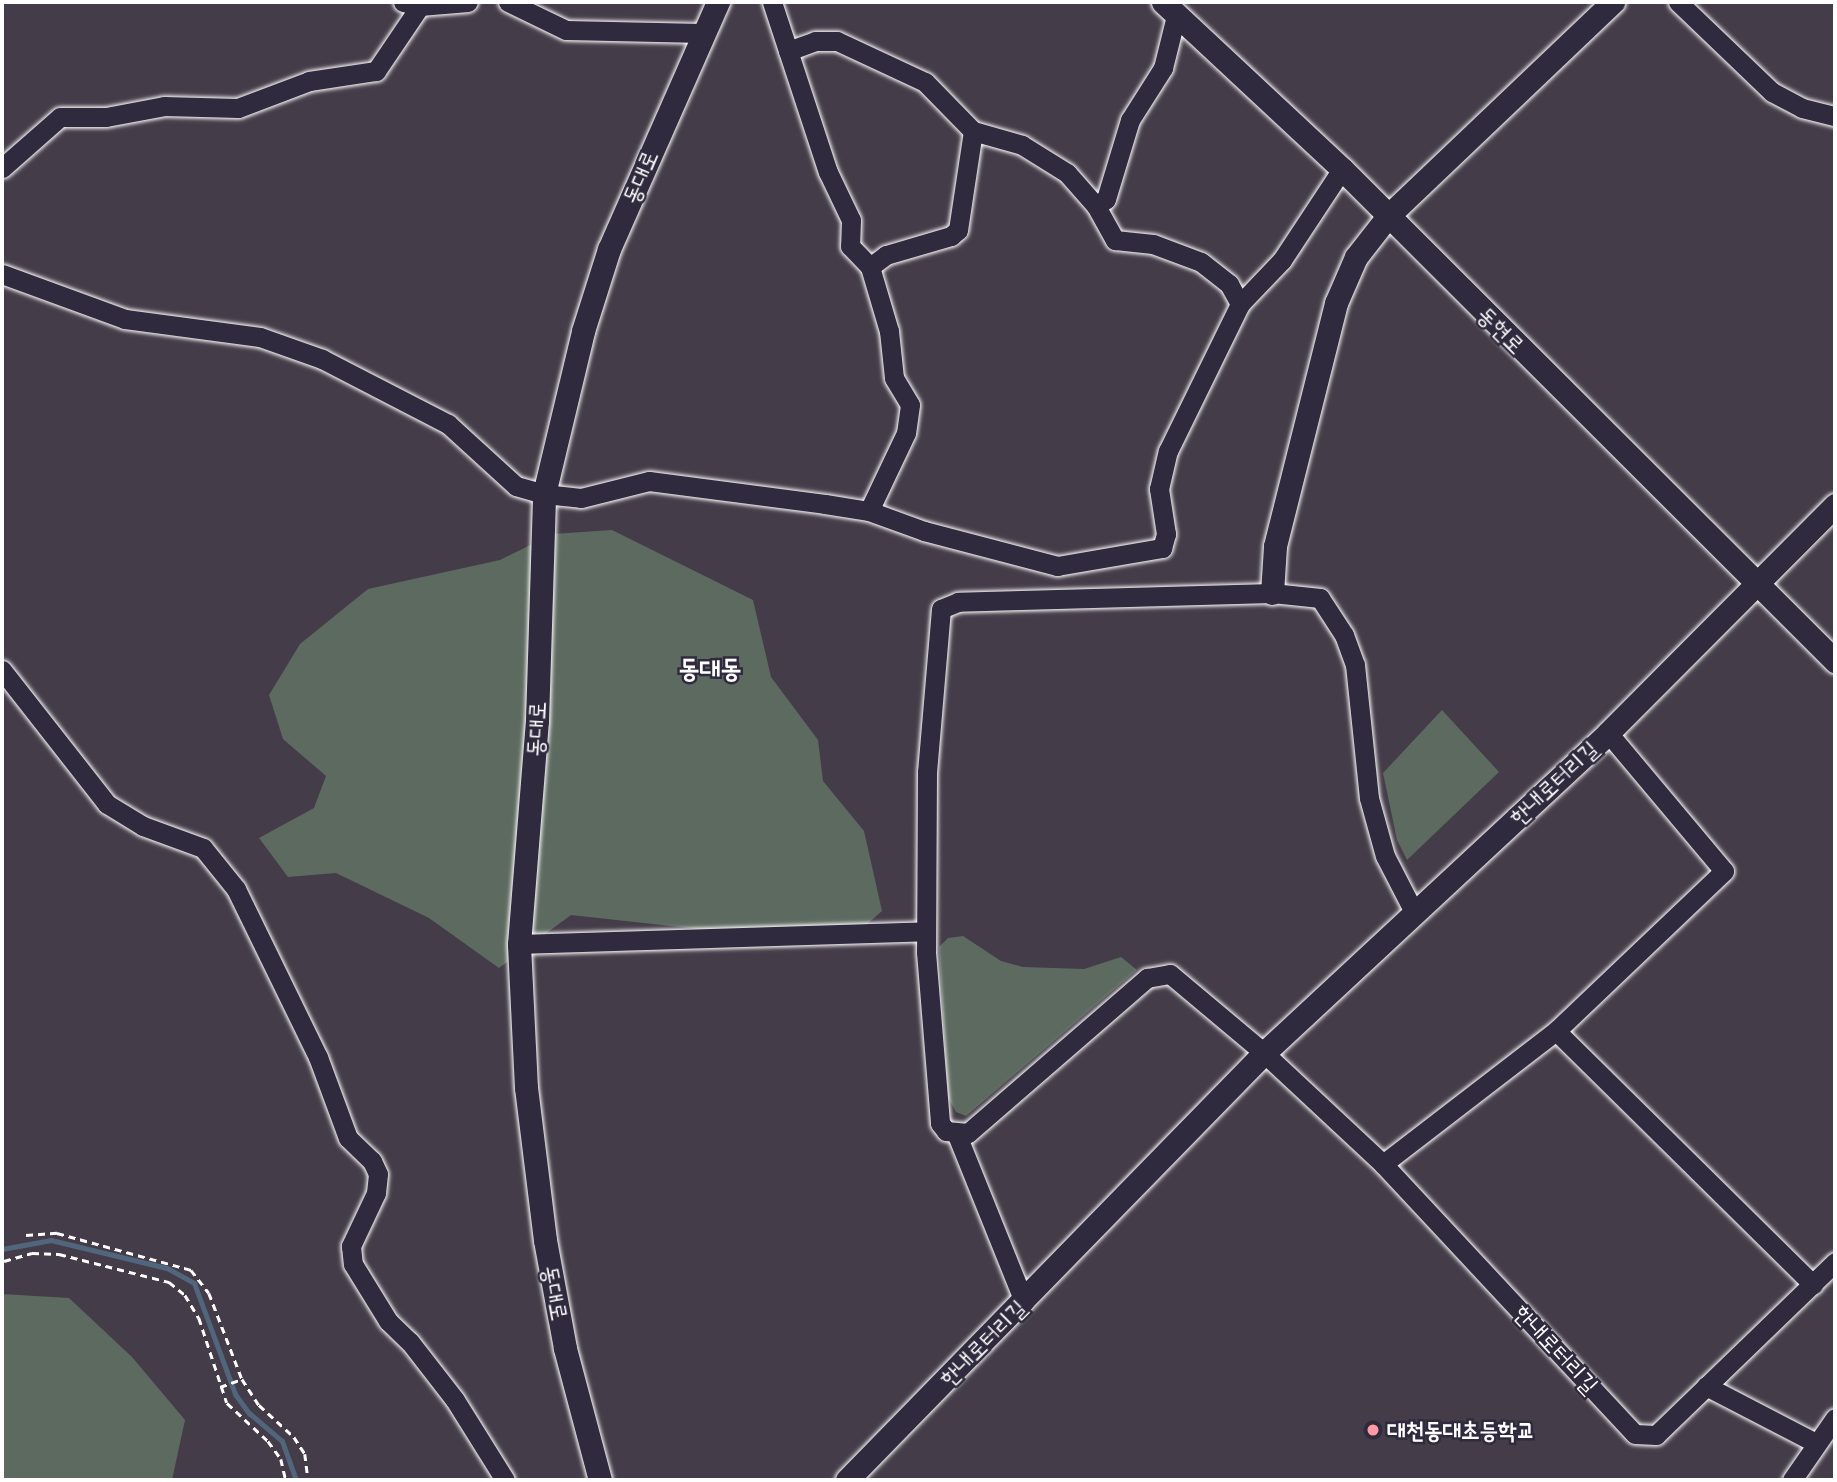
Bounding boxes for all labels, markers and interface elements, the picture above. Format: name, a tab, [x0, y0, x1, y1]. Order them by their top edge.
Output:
street label: 동대로	[616, 146, 664, 208]
street label: 동현로	[1472, 301, 1530, 359]
district label: 동대동	[679, 653, 741, 685]
street label: 동대로	[521, 701, 551, 757]
street label: 한내로터리길	[1504, 735, 1604, 831]
street label: 동대로	[536, 1263, 574, 1323]
street label: 한내로터리길	[934, 1294, 1032, 1392]
street label: 한내로터리길	[1508, 1299, 1604, 1399]
place label: 대천동대초등학교	[1387, 1416, 1535, 1444]
marker: 대천동대초등학교	[1365, 1422, 1381, 1438]

